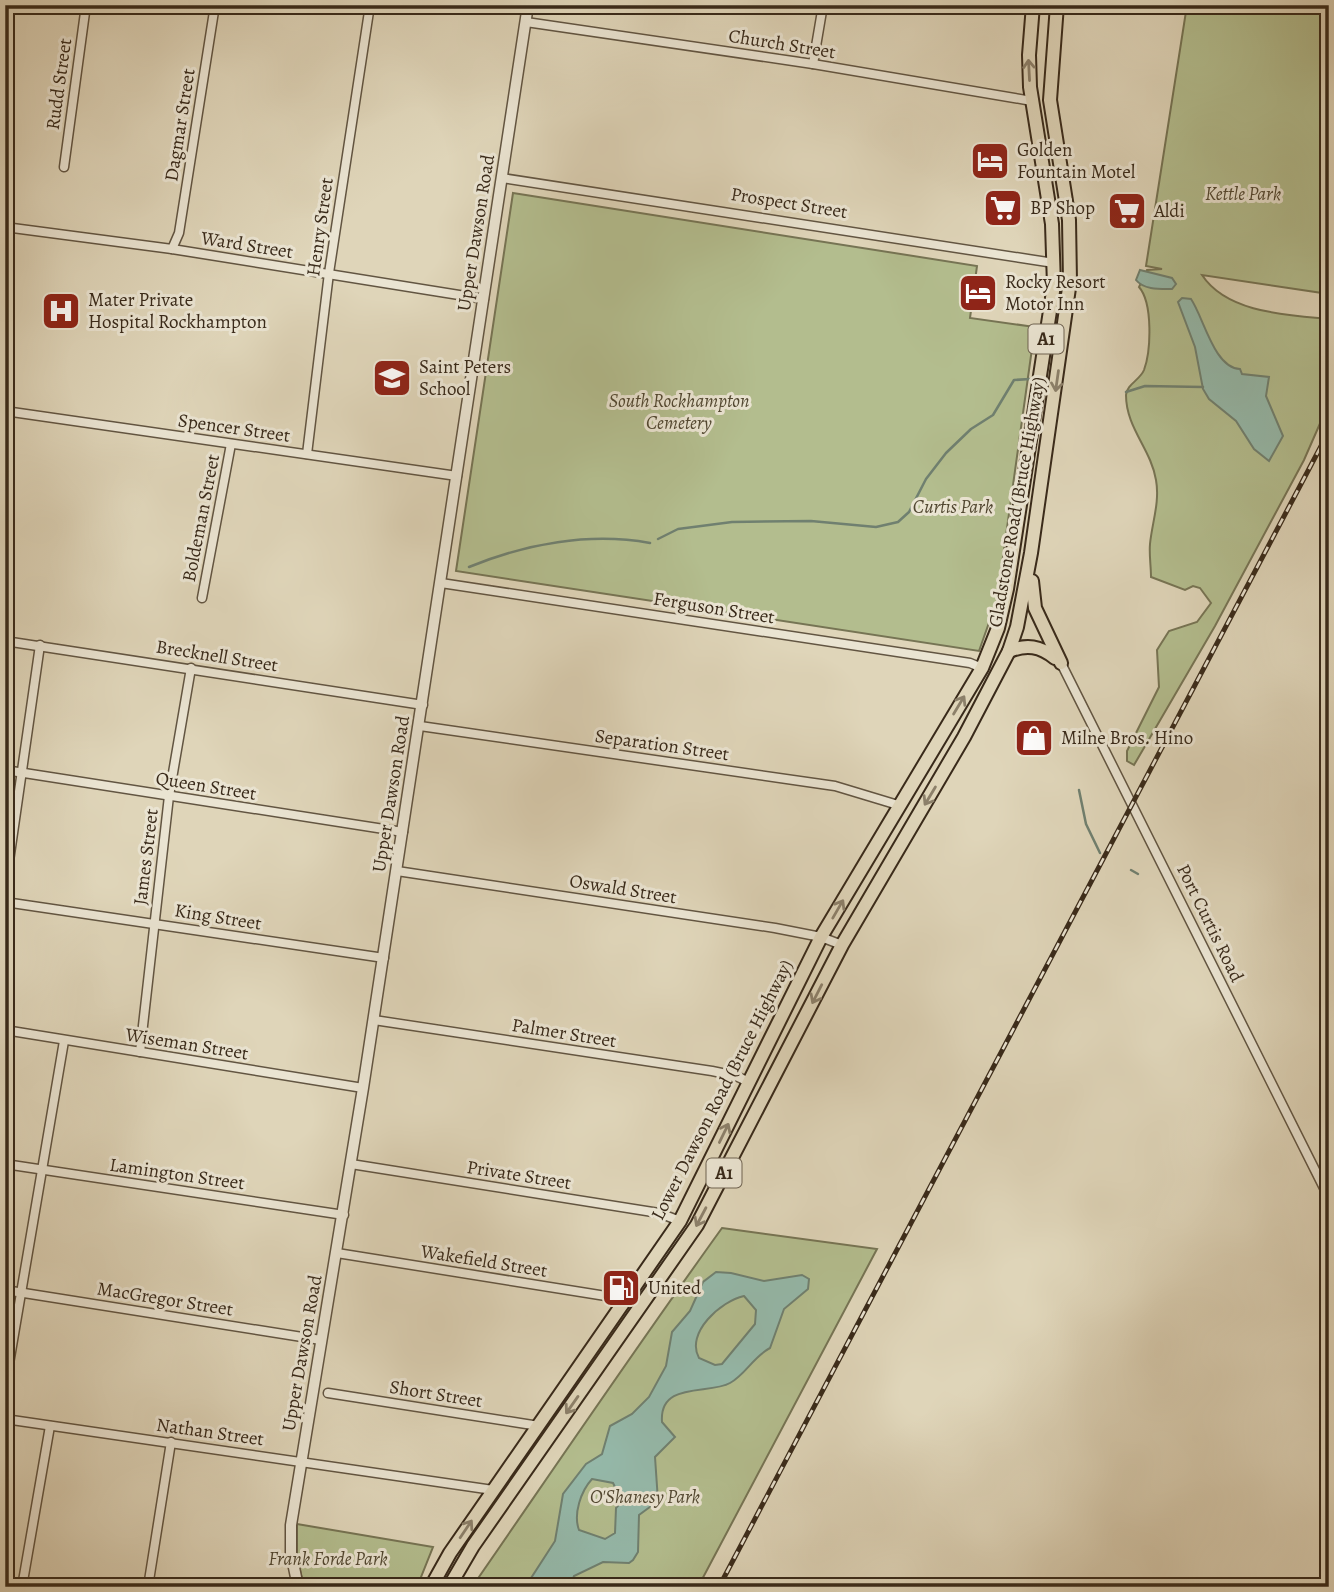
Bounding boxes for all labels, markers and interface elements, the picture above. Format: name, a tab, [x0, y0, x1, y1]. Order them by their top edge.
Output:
street label: Church Street	[727, 23, 837, 65]
street label: Rudd Street	[40, 37, 78, 131]
one-way arrow	[1023, 59, 1036, 82]
street label: Dagmar Street	[158, 67, 202, 183]
place label: Golden Fountain Motel	[1017, 137, 1136, 185]
hotel icon: Golden Fountain Motel	[969, 140, 1011, 182]
street label: Upper Dawson Road	[451, 152, 501, 313]
street label: Henry Street	[300, 176, 340, 278]
street label: Prospect Street	[729, 181, 849, 225]
park label: Kettle Park	[1205, 181, 1281, 207]
supermarket icon: BP Shop	[982, 187, 1024, 229]
supermarket icon: Aldi	[1106, 190, 1148, 232]
place label: BP Shop	[1030, 195, 1095, 221]
place label: Aldi	[1153, 198, 1185, 224]
street label: Ward Street	[198, 225, 295, 265]
place label: Rocky Resort Motor Inn	[1005, 269, 1105, 317]
hotel icon: Rocky Resort Motor Inn	[957, 272, 999, 314]
place label: Mater Private Hospital Rockhampton	[88, 287, 267, 335]
hospital icon: Mater Private Hospital Rockhampton	[40, 290, 82, 332]
road number: A1	[1028, 324, 1064, 354]
place label: Saint Peters School	[419, 354, 511, 402]
school or university icon: Saint Peters School	[371, 357, 413, 399]
one-way arrow	[1051, 369, 1064, 391]
street label: Gladstone Road (Bruce Highway)	[982, 375, 1052, 629]
park label: South Rockhampton Cemetery	[609, 388, 749, 436]
street label: Spencer Street	[176, 407, 292, 449]
street label: Boldeman Street	[176, 452, 226, 584]
park label: Curtis Park	[913, 494, 993, 520]
street label: Ferguson Street	[651, 586, 777, 630]
street label: Brecknell Street	[154, 634, 280, 678]
one-way arrow	[952, 696, 966, 716]
street label: Upper Dawson Road	[366, 713, 416, 874]
shop icon: Milne Bros. Hino	[1013, 717, 1055, 759]
street label: Separation Street	[593, 723, 731, 767]
place label: Milne Bros. Hino	[1061, 725, 1193, 751]
street label: Queen Street	[154, 765, 258, 807]
one-way arrow	[923, 786, 937, 806]
street label: James Street	[127, 807, 165, 907]
street label: Port Curtis Road	[1170, 860, 1250, 987]
street label: Oswald Street	[568, 868, 678, 910]
street label: King Street	[173, 897, 263, 937]
one-way arrow	[831, 899, 845, 919]
street label: Lower Dawson Road (Bruce Highway)	[645, 955, 799, 1225]
one-way arrow	[809, 983, 823, 1003]
street label: Palmer Street	[510, 1012, 618, 1054]
street label: Wiseman Street	[123, 1021, 250, 1067]
one-way arrow	[717, 1123, 731, 1144]
street label: Lamington Street	[108, 1152, 246, 1196]
street label: Private Street	[465, 1154, 573, 1196]
road number: A1	[706, 1158, 742, 1188]
one-way arrow	[693, 1206, 707, 1227]
street label: Wakefield Street	[418, 1238, 549, 1284]
fuel station icon: United	[600, 1267, 642, 1309]
street label: Upper Dawson Road	[275, 1272, 329, 1433]
street label: MacGregor Street	[95, 1275, 235, 1323]
place label: United	[648, 1275, 702, 1301]
street label: Short Street	[388, 1374, 484, 1414]
one-way arrow	[565, 1395, 580, 1414]
street label: Nathan Street	[155, 1412, 265, 1452]
park label: O'Shanesy Park	[590, 1484, 700, 1510]
one-way arrow	[459, 1520, 474, 1539]
park label: Frank Forde Park	[268, 1546, 388, 1572]

